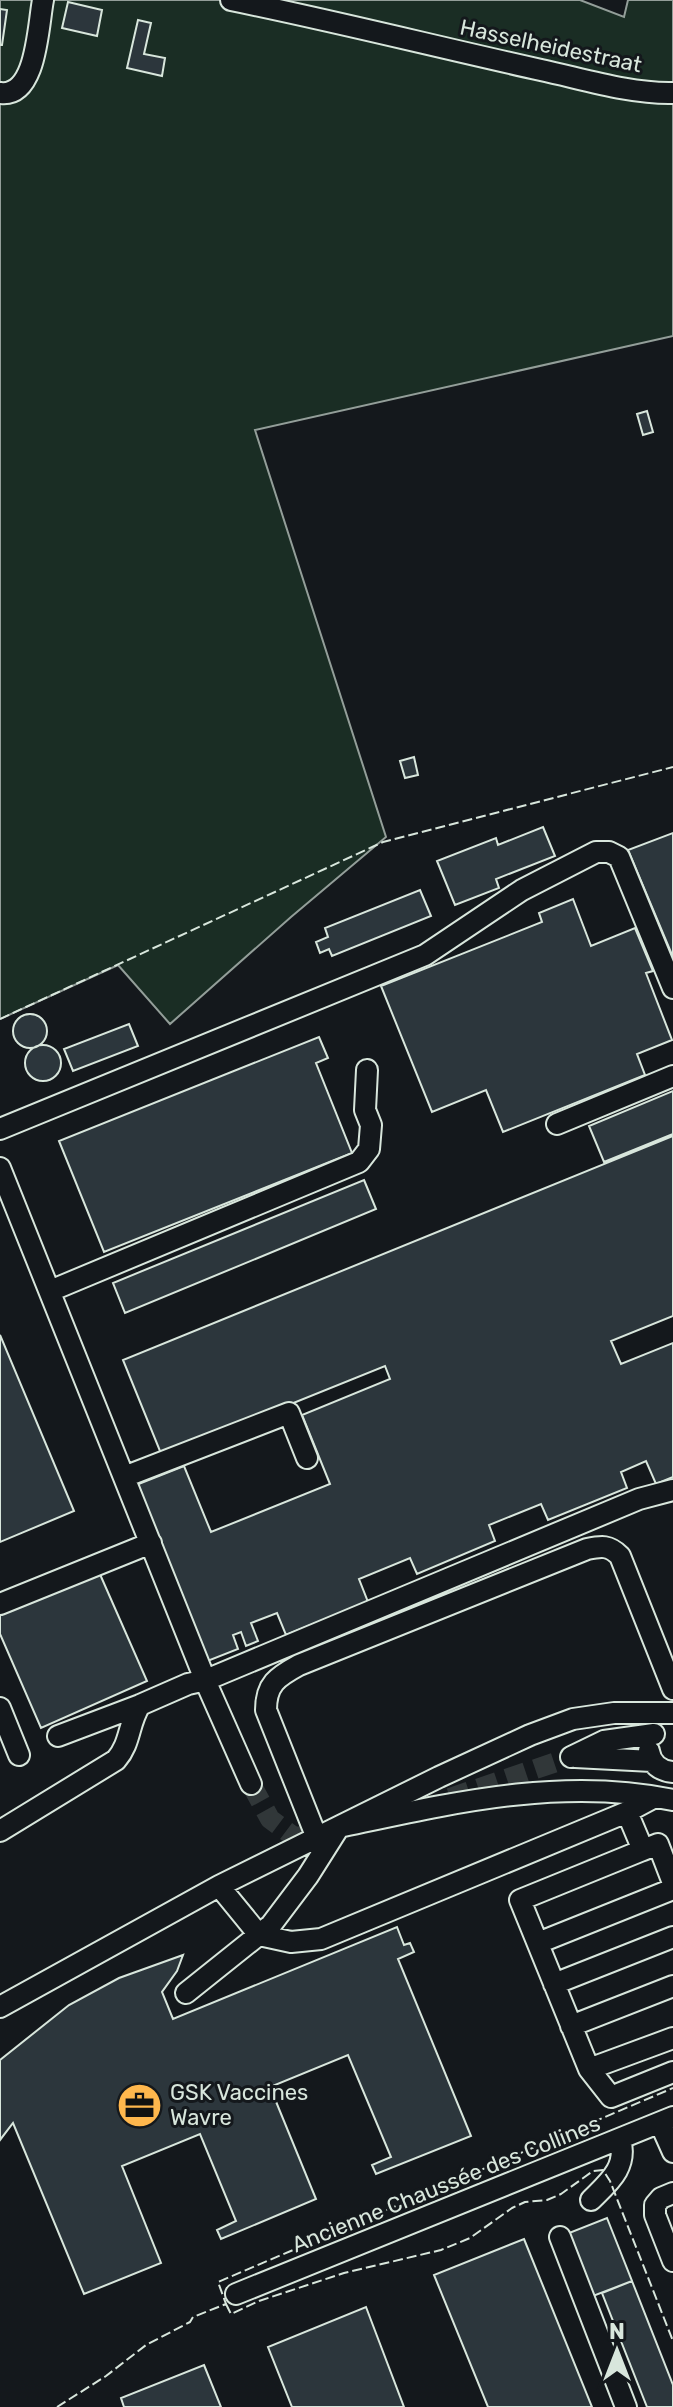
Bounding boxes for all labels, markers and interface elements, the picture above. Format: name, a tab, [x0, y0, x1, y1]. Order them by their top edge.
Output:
street label: Hasselheidestraat	[458, 14, 645, 79]
place label: GSK Vaccines Wavre	[170, 2079, 308, 2131]
office icon: GSK Vaccines Wavre	[115, 2081, 163, 2129]
street label: Ancienne Chaussée des Collines	[288, 2110, 604, 2258]
north arrow	[577, 2311, 657, 2391]
text: N	[609, 2318, 625, 2345]

